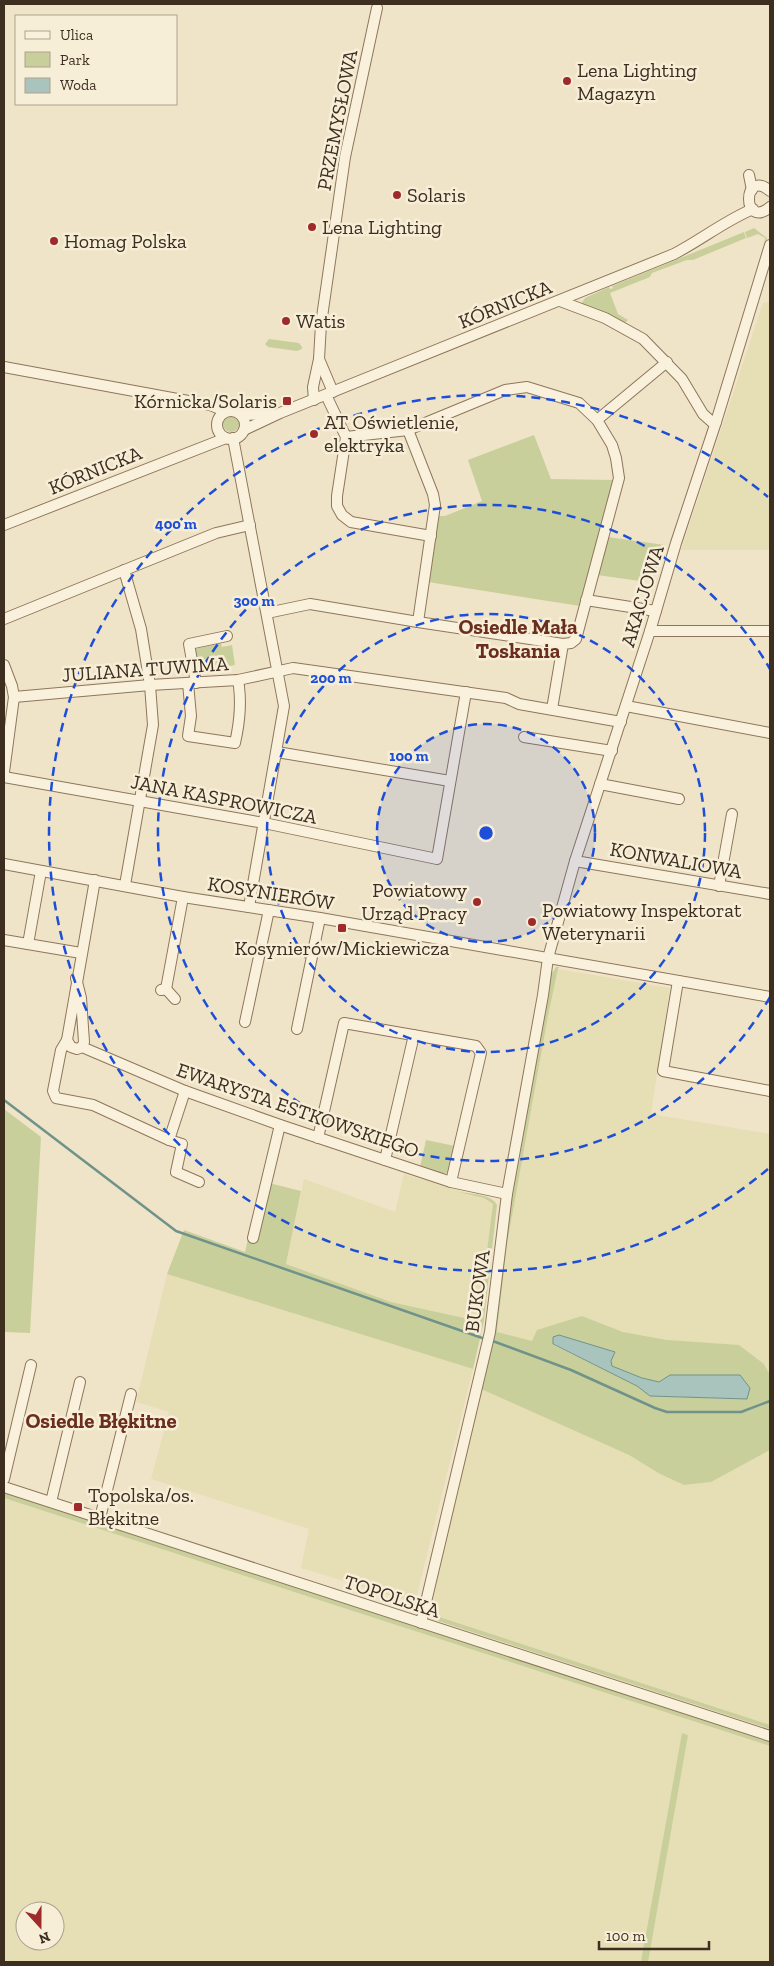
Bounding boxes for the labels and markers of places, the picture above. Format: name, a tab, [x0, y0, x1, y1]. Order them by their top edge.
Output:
place label: Lena Lighting Magazyn	[577, 58, 697, 105]
marker: Lena Lighting Magazyn	[561, 75, 573, 87]
place label: Solaris	[407, 183, 466, 207]
marker: Solaris	[391, 189, 403, 201]
place label: Lena Lighting	[322, 215, 442, 239]
marker: Lena Lighting	[306, 221, 318, 233]
place label: Homag Polska	[64, 229, 187, 253]
marker: Homag Polska	[48, 235, 60, 247]
place label: Watis	[296, 309, 345, 333]
marker: Watis	[280, 315, 292, 327]
place label: Kórnicka/Solaris	[134, 389, 277, 413]
marker: Kórnicka/Solaris	[281, 395, 293, 407]
place label: AT Oświetlenie, elektryka	[324, 410, 459, 457]
marker: AT Oświetlenie, elektryka	[308, 428, 320, 440]
centre of rings	[477, 824, 495, 842]
place label: Powiatowy Urząd Pracy	[361, 878, 468, 925]
marker: Powiatowy Urząd Pracy	[471, 896, 483, 908]
place label: Powiatowy Inspektorat Weterynarii	[542, 898, 742, 945]
marker: Powiatowy Inspektorat Weterynarii	[526, 916, 538, 928]
marker: Kosynierów/Mickiewicza	[336, 922, 348, 934]
place label: Kosynierów/Mickiewicza	[235, 936, 450, 960]
place label: Topolska/os. Błękitne	[88, 1483, 194, 1530]
marker: Topolska/os. Błękitne	[72, 1501, 84, 1513]

